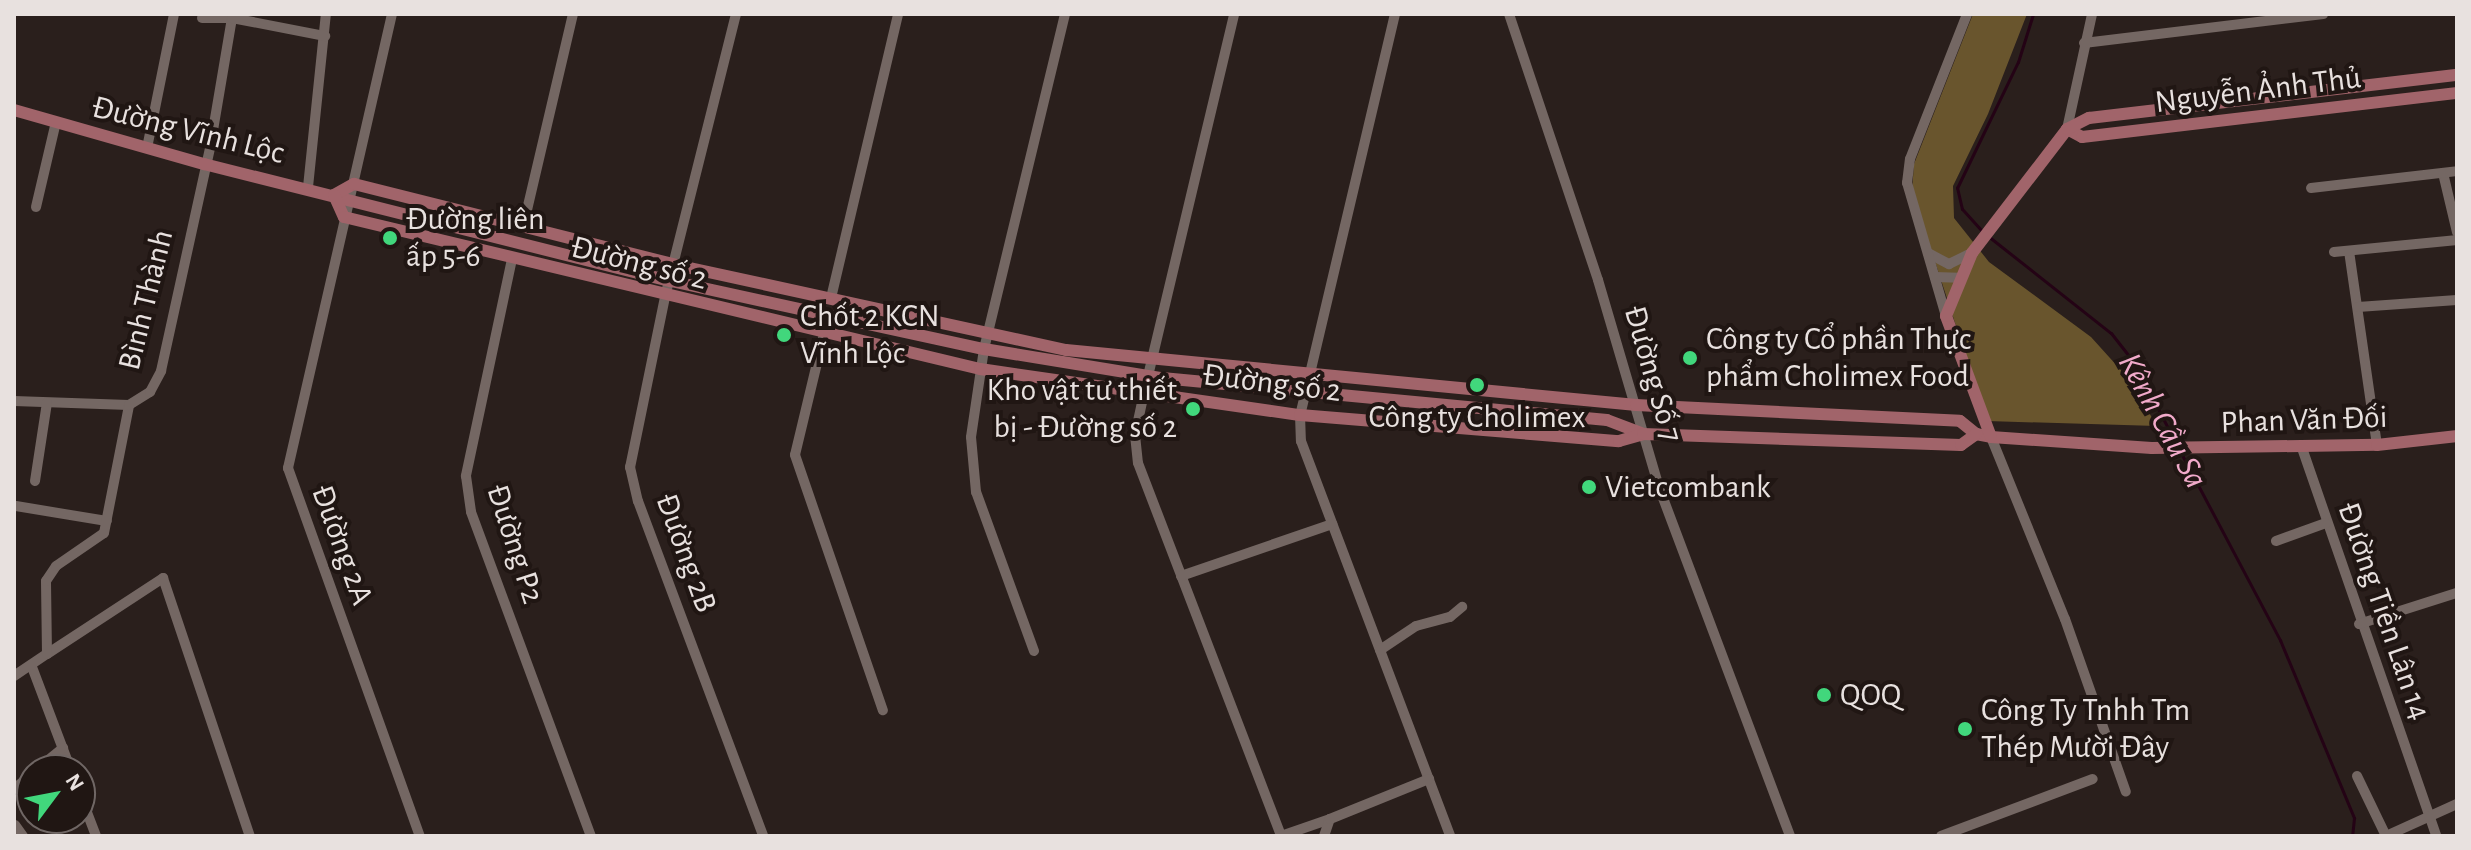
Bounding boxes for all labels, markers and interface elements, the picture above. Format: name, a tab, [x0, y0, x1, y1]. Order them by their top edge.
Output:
street label: Nguyễn Ảnh Thủ	[2153, 58, 2363, 122]
street label: Đường Vĩnh Lộc	[88, 88, 288, 172]
place label: Đường liên ấp 5-6	[406, 201, 545, 276]
street label: Bình Thành	[110, 226, 182, 374]
street label: Đường số 2	[567, 228, 711, 298]
marker: Đường liên ấp 5-6	[381, 229, 399, 247]
place label: Chốt 2 KCN Vĩnh Lộc	[800, 298, 940, 373]
street label: Đường Số 7	[1615, 301, 1691, 447]
place label: Công ty Cổ phần Thực phẩm Cholimex Food	[1706, 321, 1971, 396]
marker: Chốt 2 KCN Vĩnh Lộc	[775, 326, 793, 344]
water label: Kênh Cầu Sa	[2108, 346, 2216, 496]
marker: Công ty Cổ phần Thực phẩm Cholimex Food	[1681, 349, 1699, 367]
street label: Đường số 2	[1201, 355, 1343, 411]
place label: Kho vật tư thiết bị - Đường số 2	[986, 372, 1177, 447]
marker: Công ty Cholimex	[1468, 376, 1486, 394]
place label: Công ty Cholimex	[1369, 398, 1585, 436]
street label: Phan Văn Đối	[2220, 398, 2388, 442]
marker: Kho vật tư thiết bị - Đường số 2	[1184, 400, 1202, 418]
place label: Vietcombank	[1605, 468, 1771, 506]
marker: Vietcombank	[1580, 478, 1598, 496]
street label: Đường 2A	[303, 480, 381, 610]
street label: Đường P2	[478, 480, 552, 608]
street label: Đường 2B	[647, 488, 725, 618]
street label: Đường Tiền Lân 14	[2329, 497, 2439, 725]
place label: QOQ	[1840, 676, 1901, 714]
marker: QOQ	[1815, 686, 1833, 704]
place label: Công Ty Tnhh Tm Thép Mười Đây	[1981, 692, 2190, 767]
marker: Công Ty Tnhh Tm Thép Mười Đây	[1956, 720, 1974, 738]
north arrow	[16, 754, 96, 834]
text: N	[61, 770, 88, 795]

